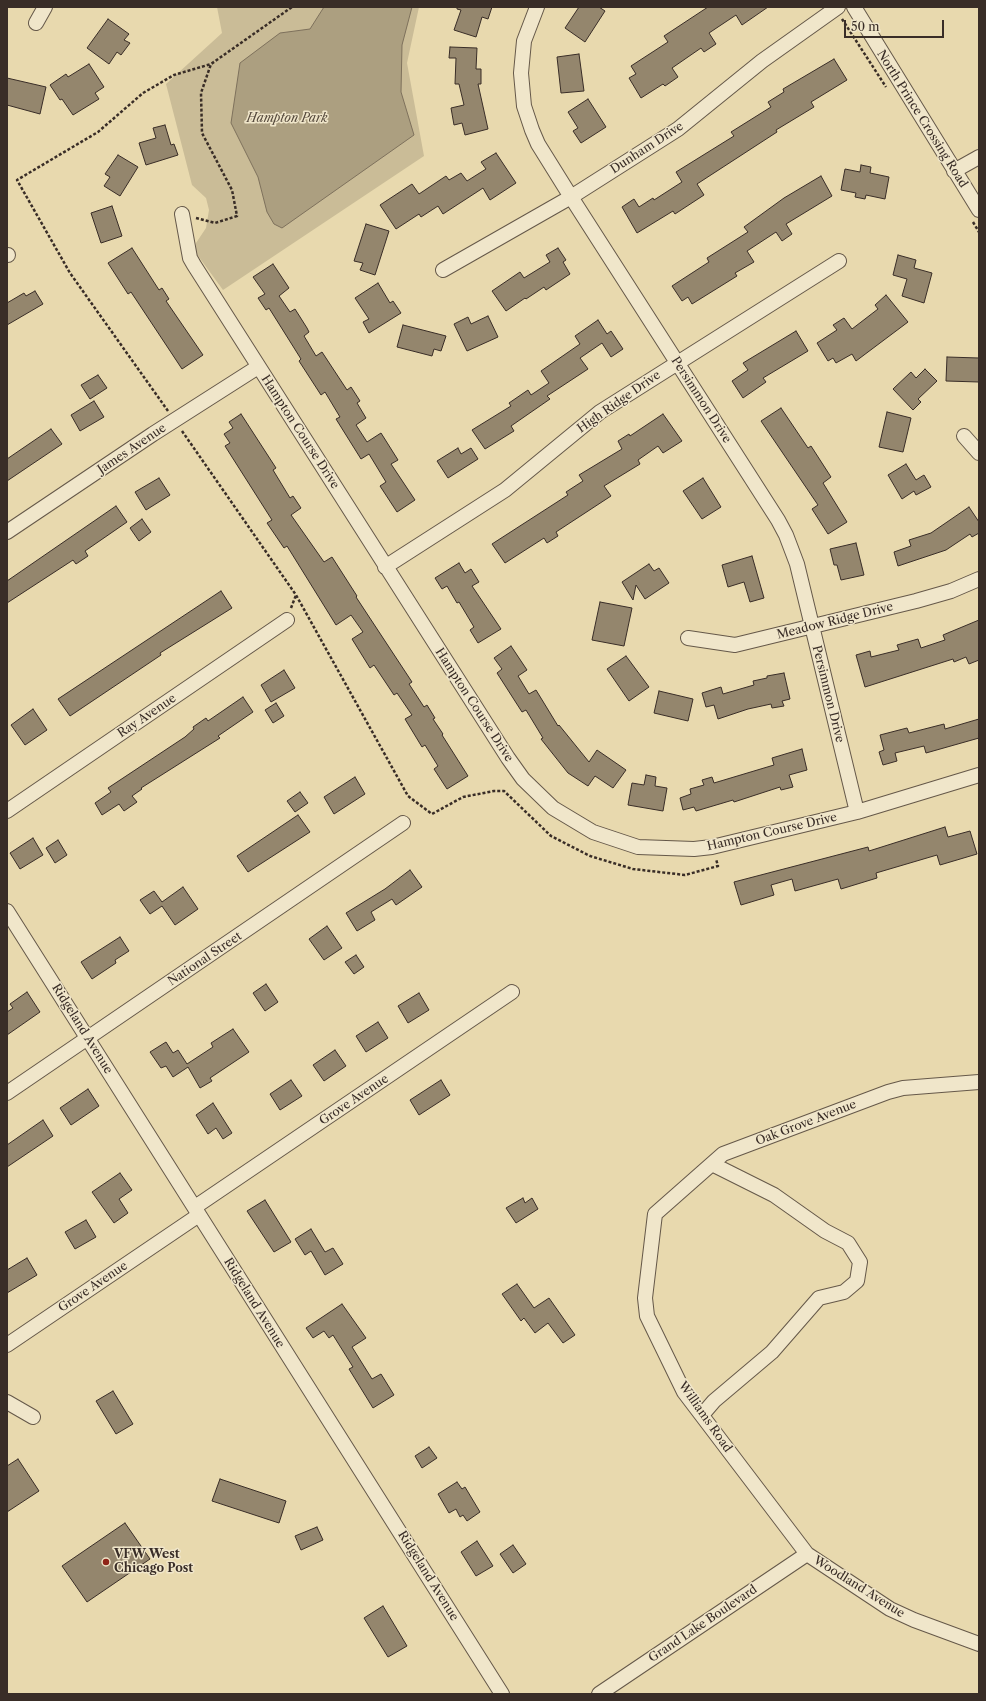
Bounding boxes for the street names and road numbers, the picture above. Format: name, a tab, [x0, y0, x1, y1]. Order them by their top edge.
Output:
street label: North Prince Crossing Road	[874, 47, 970, 191]
street label: Dunham Drive	[608, 119, 686, 177]
street label: Persimmon Drive	[668, 354, 734, 446]
street label: High Ridge Drive	[575, 368, 663, 436]
street label: Hampton Course Drive	[258, 372, 342, 492]
street label: James Avenue	[95, 421, 169, 477]
street label: Meadow Ridge Drive	[775, 600, 895, 642]
street label: Persimmon Drive	[809, 644, 847, 744]
street label: Hampton Course Drive	[432, 645, 516, 765]
street label: Ray Avenue	[115, 691, 179, 741]
street label: Hampton Course Drive	[706, 810, 838, 854]
street label: National Street	[165, 929, 245, 989]
street label: Ridgeland Avenue	[49, 981, 115, 1077]
street label: Grove Avenue	[317, 1072, 391, 1128]
street label: Oak Grove Avenue	[754, 1097, 858, 1149]
street label: Ridgeland Avenue	[221, 1255, 287, 1351]
street label: Grove Avenue	[56, 1259, 130, 1315]
street label: Williams Road	[675, 1379, 735, 1455]
street label: Ridgeland Avenue	[395, 1528, 461, 1624]
street label: Woodland Avenue	[811, 1553, 907, 1621]
street label: Grand Lake Boulevard	[646, 1582, 760, 1666]

